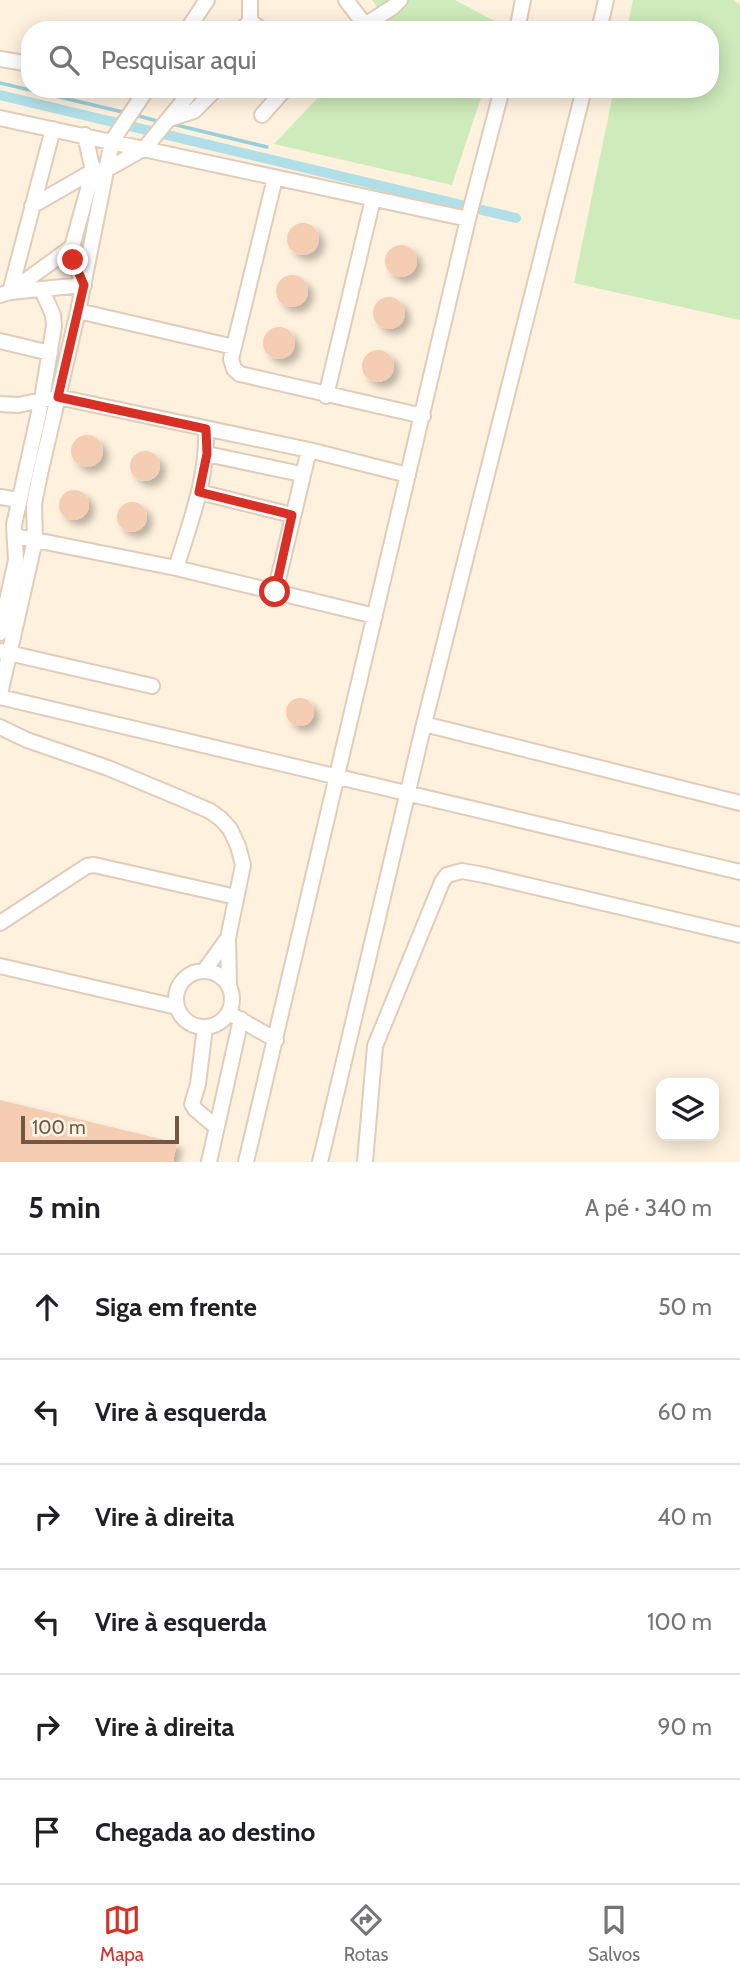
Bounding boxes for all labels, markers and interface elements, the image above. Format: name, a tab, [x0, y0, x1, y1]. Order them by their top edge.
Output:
search box	[21, 21, 719, 98]
icon: search	[45, 41, 83, 79]
text: Pesquisar aqui	[101, 44, 257, 76]
route end	[57, 244, 88, 275]
route start	[259, 576, 290, 607]
map controls	[656, 1078, 719, 1141]
button: layers	[656, 1078, 719, 1141]
scale bar	[21, 1113, 178, 1145]
text: 100 m	[32, 1116, 86, 1139]
text: 5 min	[28, 1189, 101, 1226]
text: A pé · 340 m	[585, 1194, 712, 1222]
icon: ahead	[28, 1288, 66, 1326]
text: Siga em frente	[95, 1291, 257, 1323]
text: 50 m	[658, 1293, 712, 1321]
icon: left	[28, 1393, 66, 1431]
text: Vire à esquerda	[95, 1396, 267, 1428]
text: 60 m	[658, 1398, 712, 1426]
icon: right	[28, 1498, 66, 1536]
text: Vire à direita	[95, 1501, 235, 1533]
text: 40 m	[657, 1503, 712, 1531]
icon: left	[28, 1603, 66, 1641]
text: Vire à esquerda	[95, 1606, 267, 1638]
text: 100 m	[647, 1608, 712, 1636]
icon: right	[28, 1708, 66, 1746]
text: Vire à direita	[95, 1711, 235, 1743]
text: 90 m	[658, 1713, 712, 1741]
icon: arrive	[28, 1813, 66, 1851]
text: Chegada ao destino	[95, 1816, 315, 1848]
tab: Mapa	[100, 1901, 144, 1966]
tab: Rotas	[344, 1901, 388, 1966]
tab: Salvos	[588, 1901, 640, 1966]

